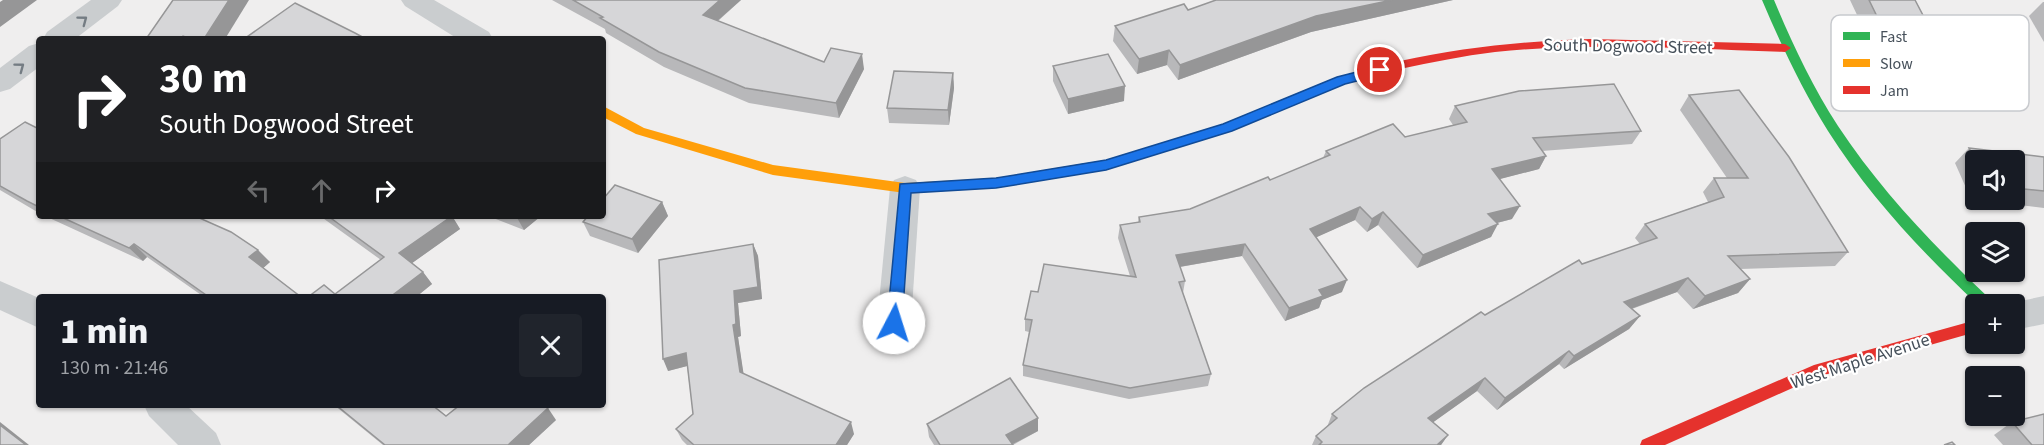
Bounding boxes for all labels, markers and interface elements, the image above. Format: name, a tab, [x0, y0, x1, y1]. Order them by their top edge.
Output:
legend	[1831, 15, 2029, 111]
one-way arrow	[76, 16, 87, 27]
text: Fast	[1880, 26, 1908, 48]
street label: South Dogwood Street	[1543, 33, 1713, 60]
pin	[1354, 44, 1405, 95]
text: 30 m	[159, 49, 248, 109]
icon: arrive	[1363, 53, 1396, 86]
text: Slow	[1880, 53, 1913, 75]
icon: right	[60, 60, 138, 138]
one-way arrow	[13, 64, 24, 75]
text: Jam	[1880, 80, 1909, 102]
text: South Dogwood Street	[159, 105, 413, 144]
map controls	[1965, 150, 2025, 426]
button: sound	[1965, 150, 2025, 210]
icon: left	[242, 174, 275, 207]
icon: ahead	[305, 174, 338, 207]
icon: right	[368, 174, 401, 207]
button: layers	[1965, 222, 2025, 282]
position arrow	[862, 291, 926, 355]
button: +	[1965, 294, 2025, 354]
text: 1 min	[60, 306, 148, 357]
button: close	[519, 314, 582, 377]
street label: West Maple Avenue	[1787, 327, 1933, 396]
text: 130 m · 21:46	[60, 354, 168, 382]
button: −	[1965, 366, 2025, 426]

